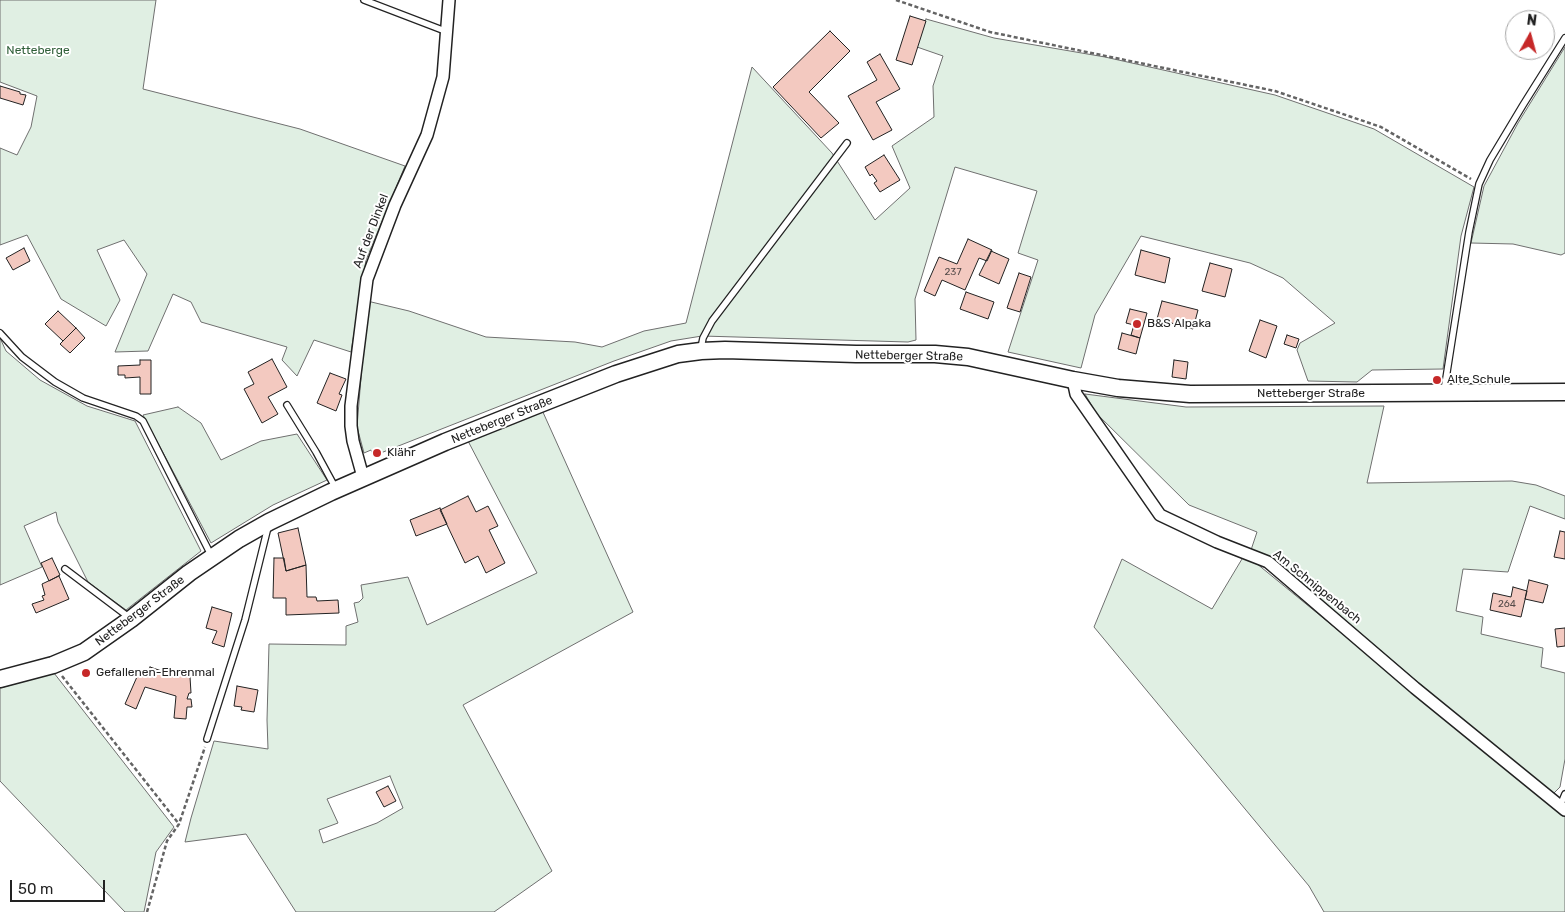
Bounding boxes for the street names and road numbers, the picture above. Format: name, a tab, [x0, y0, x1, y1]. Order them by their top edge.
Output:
street label: Auf der Dinkel	[350, 192, 392, 270]
street label: Netteberger Straße	[855, 348, 963, 364]
street label: Netteberger Straße	[1257, 387, 1365, 401]
street label: Netteberger Straße	[449, 393, 555, 447]
street label: Am Schnippenbach	[1270, 547, 1364, 627]
street label: Netteberger Straße	[93, 573, 187, 649]

